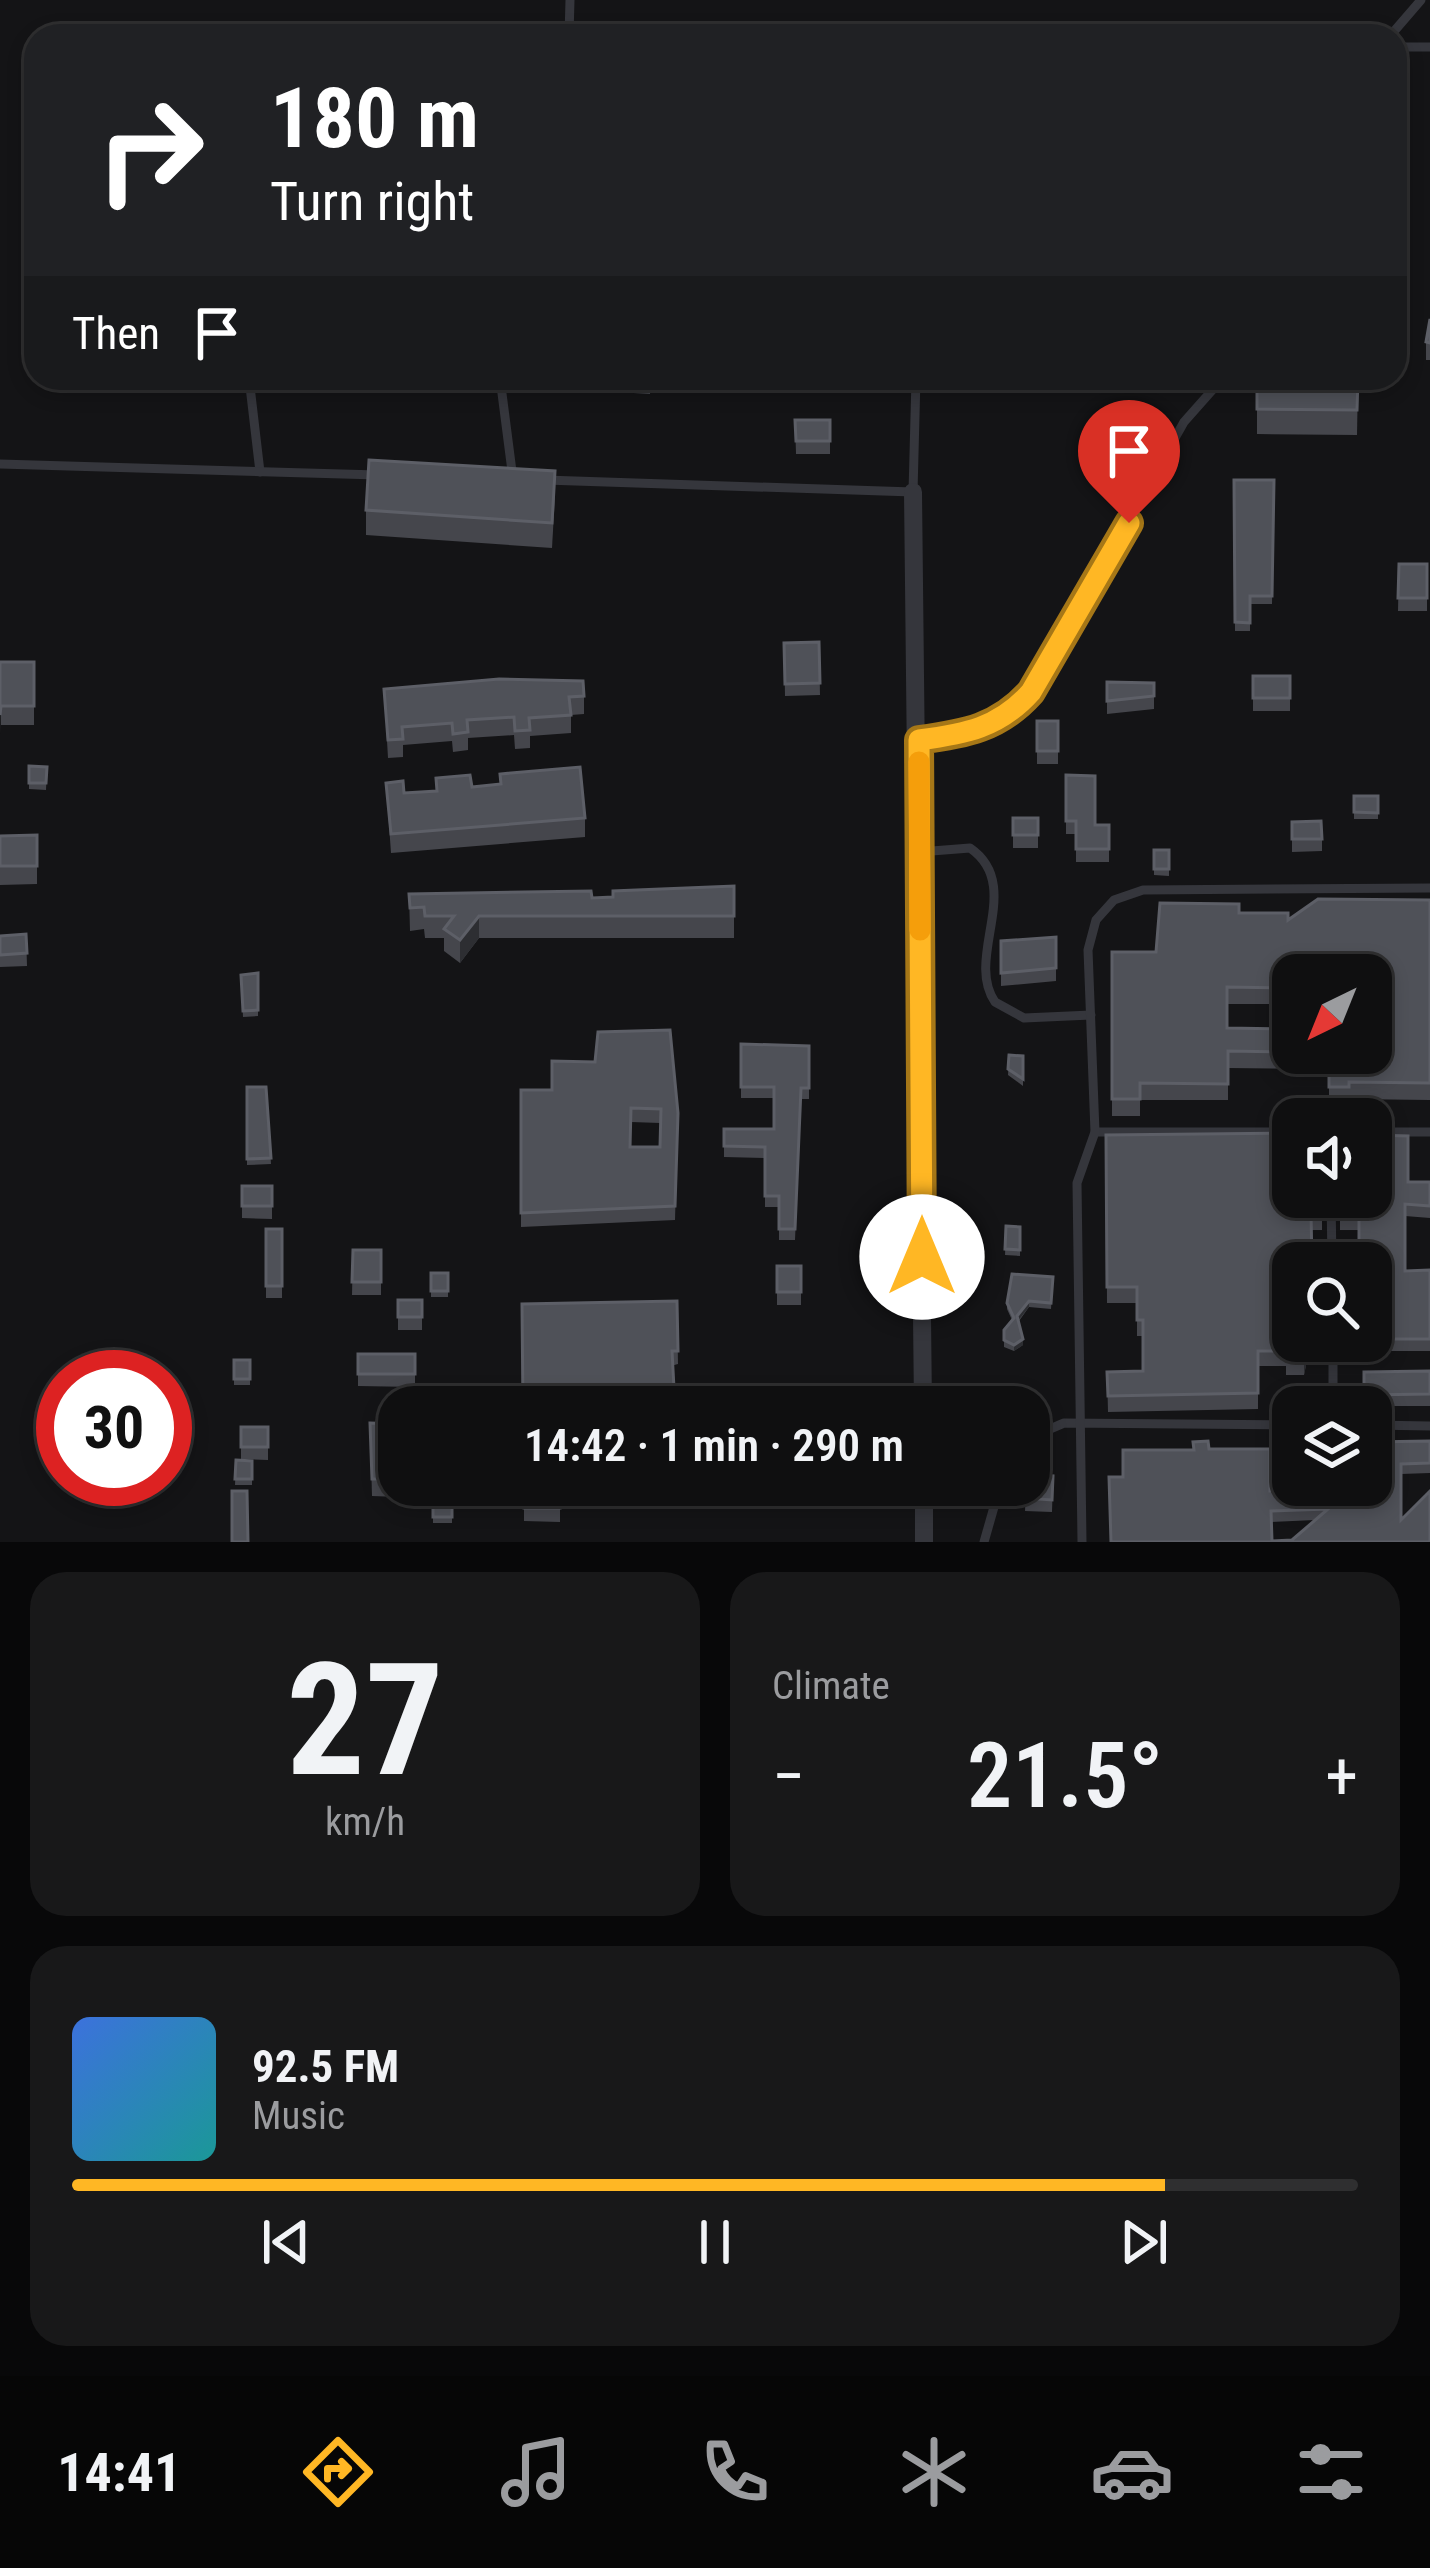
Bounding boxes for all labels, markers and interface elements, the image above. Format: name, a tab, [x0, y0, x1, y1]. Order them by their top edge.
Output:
text: 180 m	[270, 69, 479, 168]
icon: right	[72, 72, 228, 228]
text: Turn right	[270, 170, 474, 233]
icon: arrive	[184, 300, 250, 366]
text: Then	[72, 307, 160, 360]
pin	[1078, 400, 1180, 523]
icon: arrive	[1096, 418, 1162, 484]
north arrow	[1272, 954, 1392, 1074]
map controls	[1272, 954, 1392, 1506]
button: sound	[1272, 1098, 1392, 1218]
position arrow	[859, 1194, 985, 1320]
button: search	[1272, 1242, 1392, 1362]
speed limit sign: 30	[36, 1350, 192, 1506]
button: layers	[1272, 1386, 1392, 1506]
text: 14:42 · 1 min · 290 m	[524, 1419, 904, 1472]
text: 27	[286, 1629, 444, 1812]
text: Climate	[772, 1663, 890, 1709]
text: 21.5°	[967, 1724, 1163, 1829]
text: −	[772, 1738, 805, 1815]
text: +	[1325, 1738, 1358, 1815]
text: km/h	[325, 1799, 405, 1845]
text: 92.5 FM	[252, 2040, 399, 2093]
text: Music	[252, 2093, 345, 2139]
icon: previous	[253, 2209, 319, 2275]
icon: pause	[682, 2209, 748, 2275]
icon: next	[1111, 2209, 1177, 2275]
icon: directions	[296, 2430, 380, 2514]
icon: music	[494, 2430, 578, 2514]
icon: phone	[693, 2430, 777, 2514]
icon: climate	[892, 2430, 976, 2514]
icon: car	[1090, 2430, 1174, 2514]
icon: filters	[1289, 2430, 1373, 2514]
text: 14:41	[57, 2441, 181, 2504]

